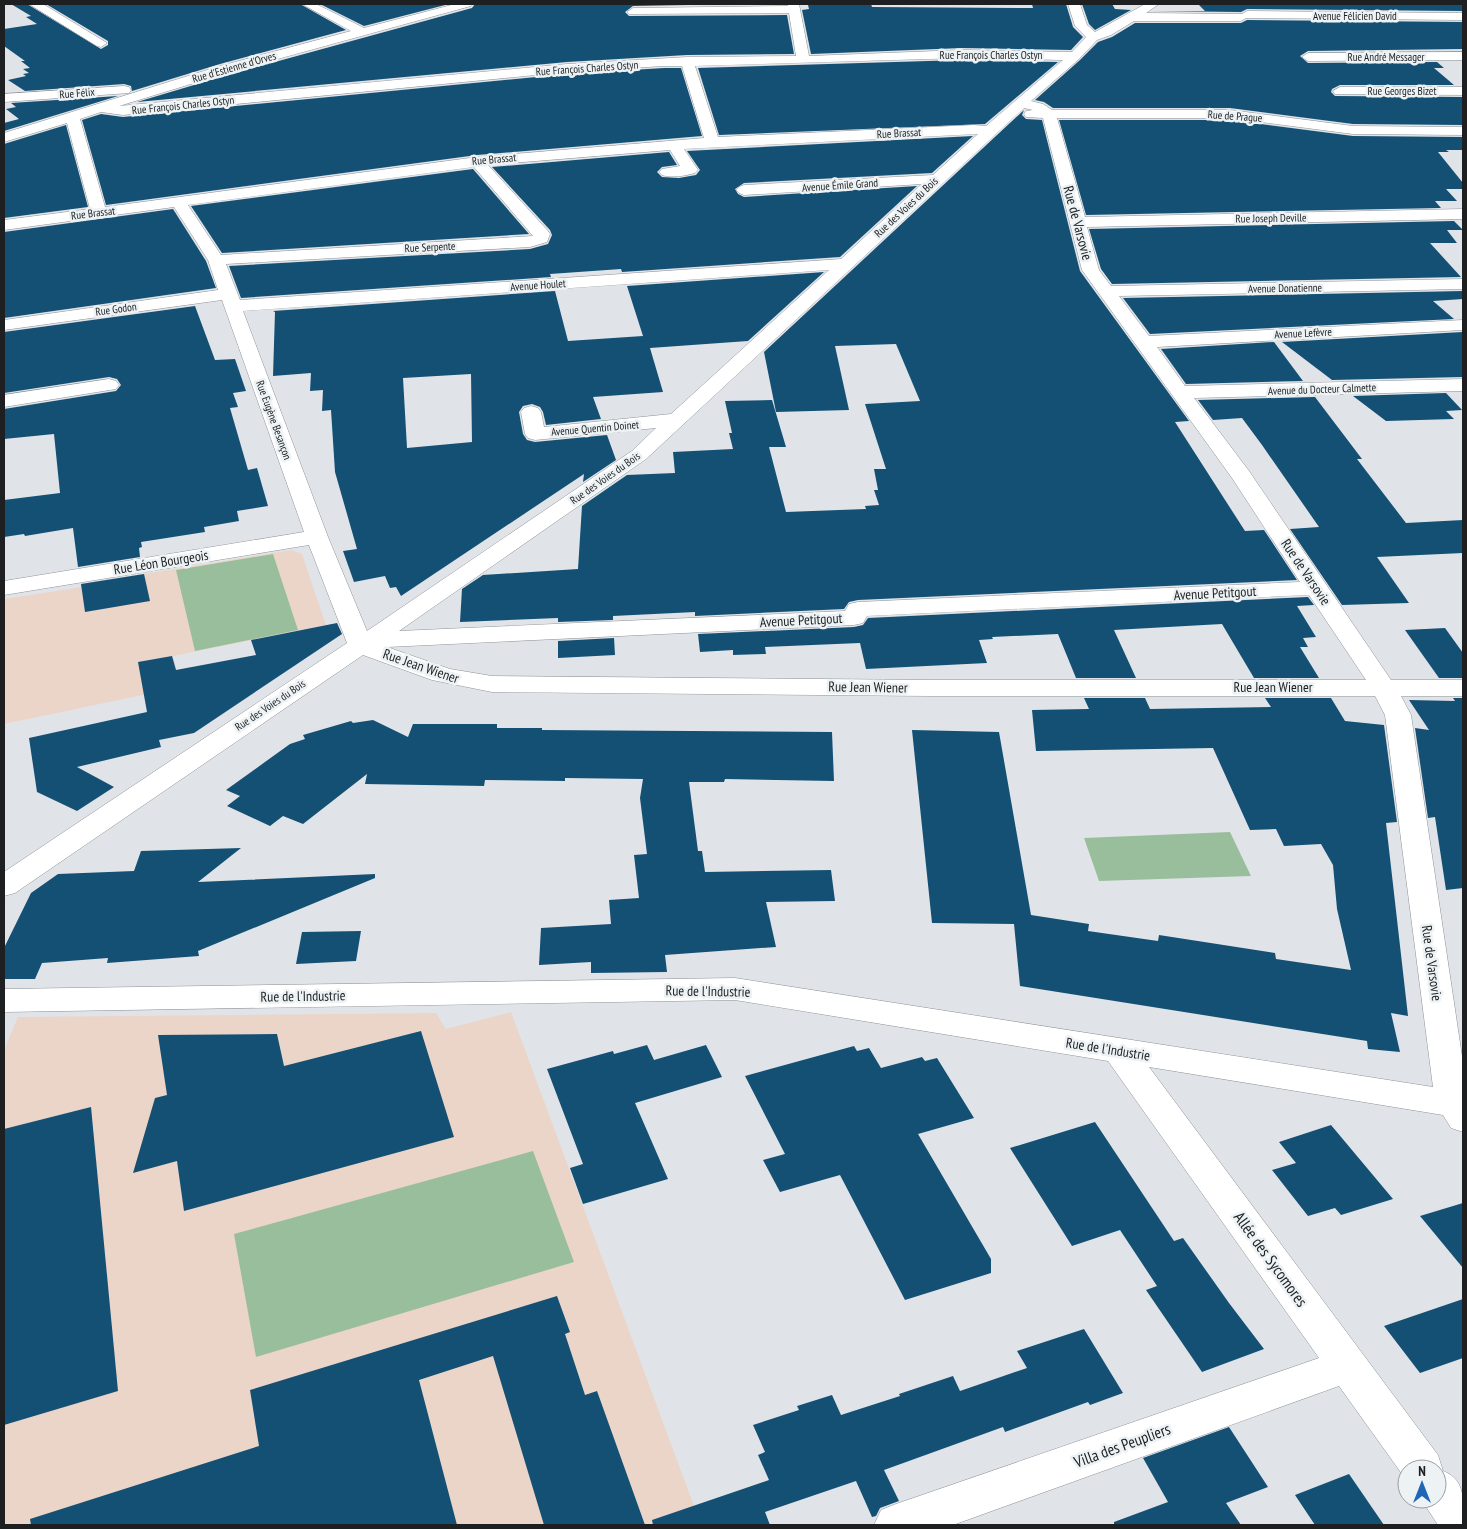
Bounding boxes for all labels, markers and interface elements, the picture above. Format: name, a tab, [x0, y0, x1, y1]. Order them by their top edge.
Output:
street label: Avenue Félicien David	[1313, 9, 1397, 23]
street label: Rue d'Estienne d'Orves	[190, 48, 278, 86]
street label: Rue François Charles Ostyn	[940, 48, 1043, 62]
street label: Rue André Messager	[1347, 50, 1425, 64]
street label: Rue François Charles Ostyn	[535, 57, 639, 79]
street label: Rue Félix	[59, 84, 96, 102]
street label: Rue Georges Bizet	[1368, 84, 1436, 98]
street label: Rue François Charles Ostyn	[131, 93, 235, 117]
street label: Rue de Prague	[1207, 107, 1263, 125]
street label: Rue Brassat	[876, 125, 922, 141]
street label: Rue Brassat	[471, 150, 517, 168]
street label: Rue des Voies du Bois	[871, 174, 941, 240]
street label: Avenue Émile Grand	[801, 175, 879, 195]
street label: Rue de Varsovie	[1059, 184, 1097, 262]
street label: Rue Brassat	[70, 203, 116, 223]
street label: Rue Joseph Deville	[1235, 210, 1307, 226]
street label: Rue Serpente	[404, 239, 456, 255]
street label: Avenue Houlet	[510, 276, 566, 294]
street label: Avenue Donatienne	[1248, 280, 1323, 296]
street label: Rue Godon	[95, 299, 138, 319]
street label: Avenue Lefèvre	[1274, 324, 1333, 342]
street label: Rue Eugène Besançon	[253, 378, 295, 462]
street label: Avenue du Docteur Calmette	[1268, 380, 1377, 398]
street label: Avenue Quentin Doinet	[550, 417, 640, 439]
street label: Rue des Voies du Bois	[567, 449, 643, 507]
street label: Rue de Varsovie	[1277, 535, 1335, 609]
street label: Rue Léon Bourgeois	[112, 546, 210, 578]
street label: Avenue Petitgout	[1173, 582, 1257, 604]
street label: Avenue Petitgout	[759, 609, 843, 631]
street label: Rue Jean Wiener	[381, 645, 462, 687]
street label: Rue des Voies du Bois	[232, 676, 308, 734]
street label: Rue Jean Wiener	[828, 677, 908, 697]
street label: Rue Jean Wiener	[1233, 678, 1313, 696]
street label: Rue de Varsovie	[1418, 924, 1446, 1002]
street label: Rue de l'Industrie	[665, 981, 751, 1001]
street label: Rue de l'Industrie	[260, 986, 346, 1006]
street label: Rue de l'Industrie	[1065, 1033, 1152, 1065]
street label: Allée des Sycomores	[1230, 1208, 1312, 1310]
street label: Villa des Peupliers	[1070, 1418, 1173, 1472]
north arrow	[1397, 1459, 1447, 1509]
text: N	[1418, 1462, 1426, 1480]

